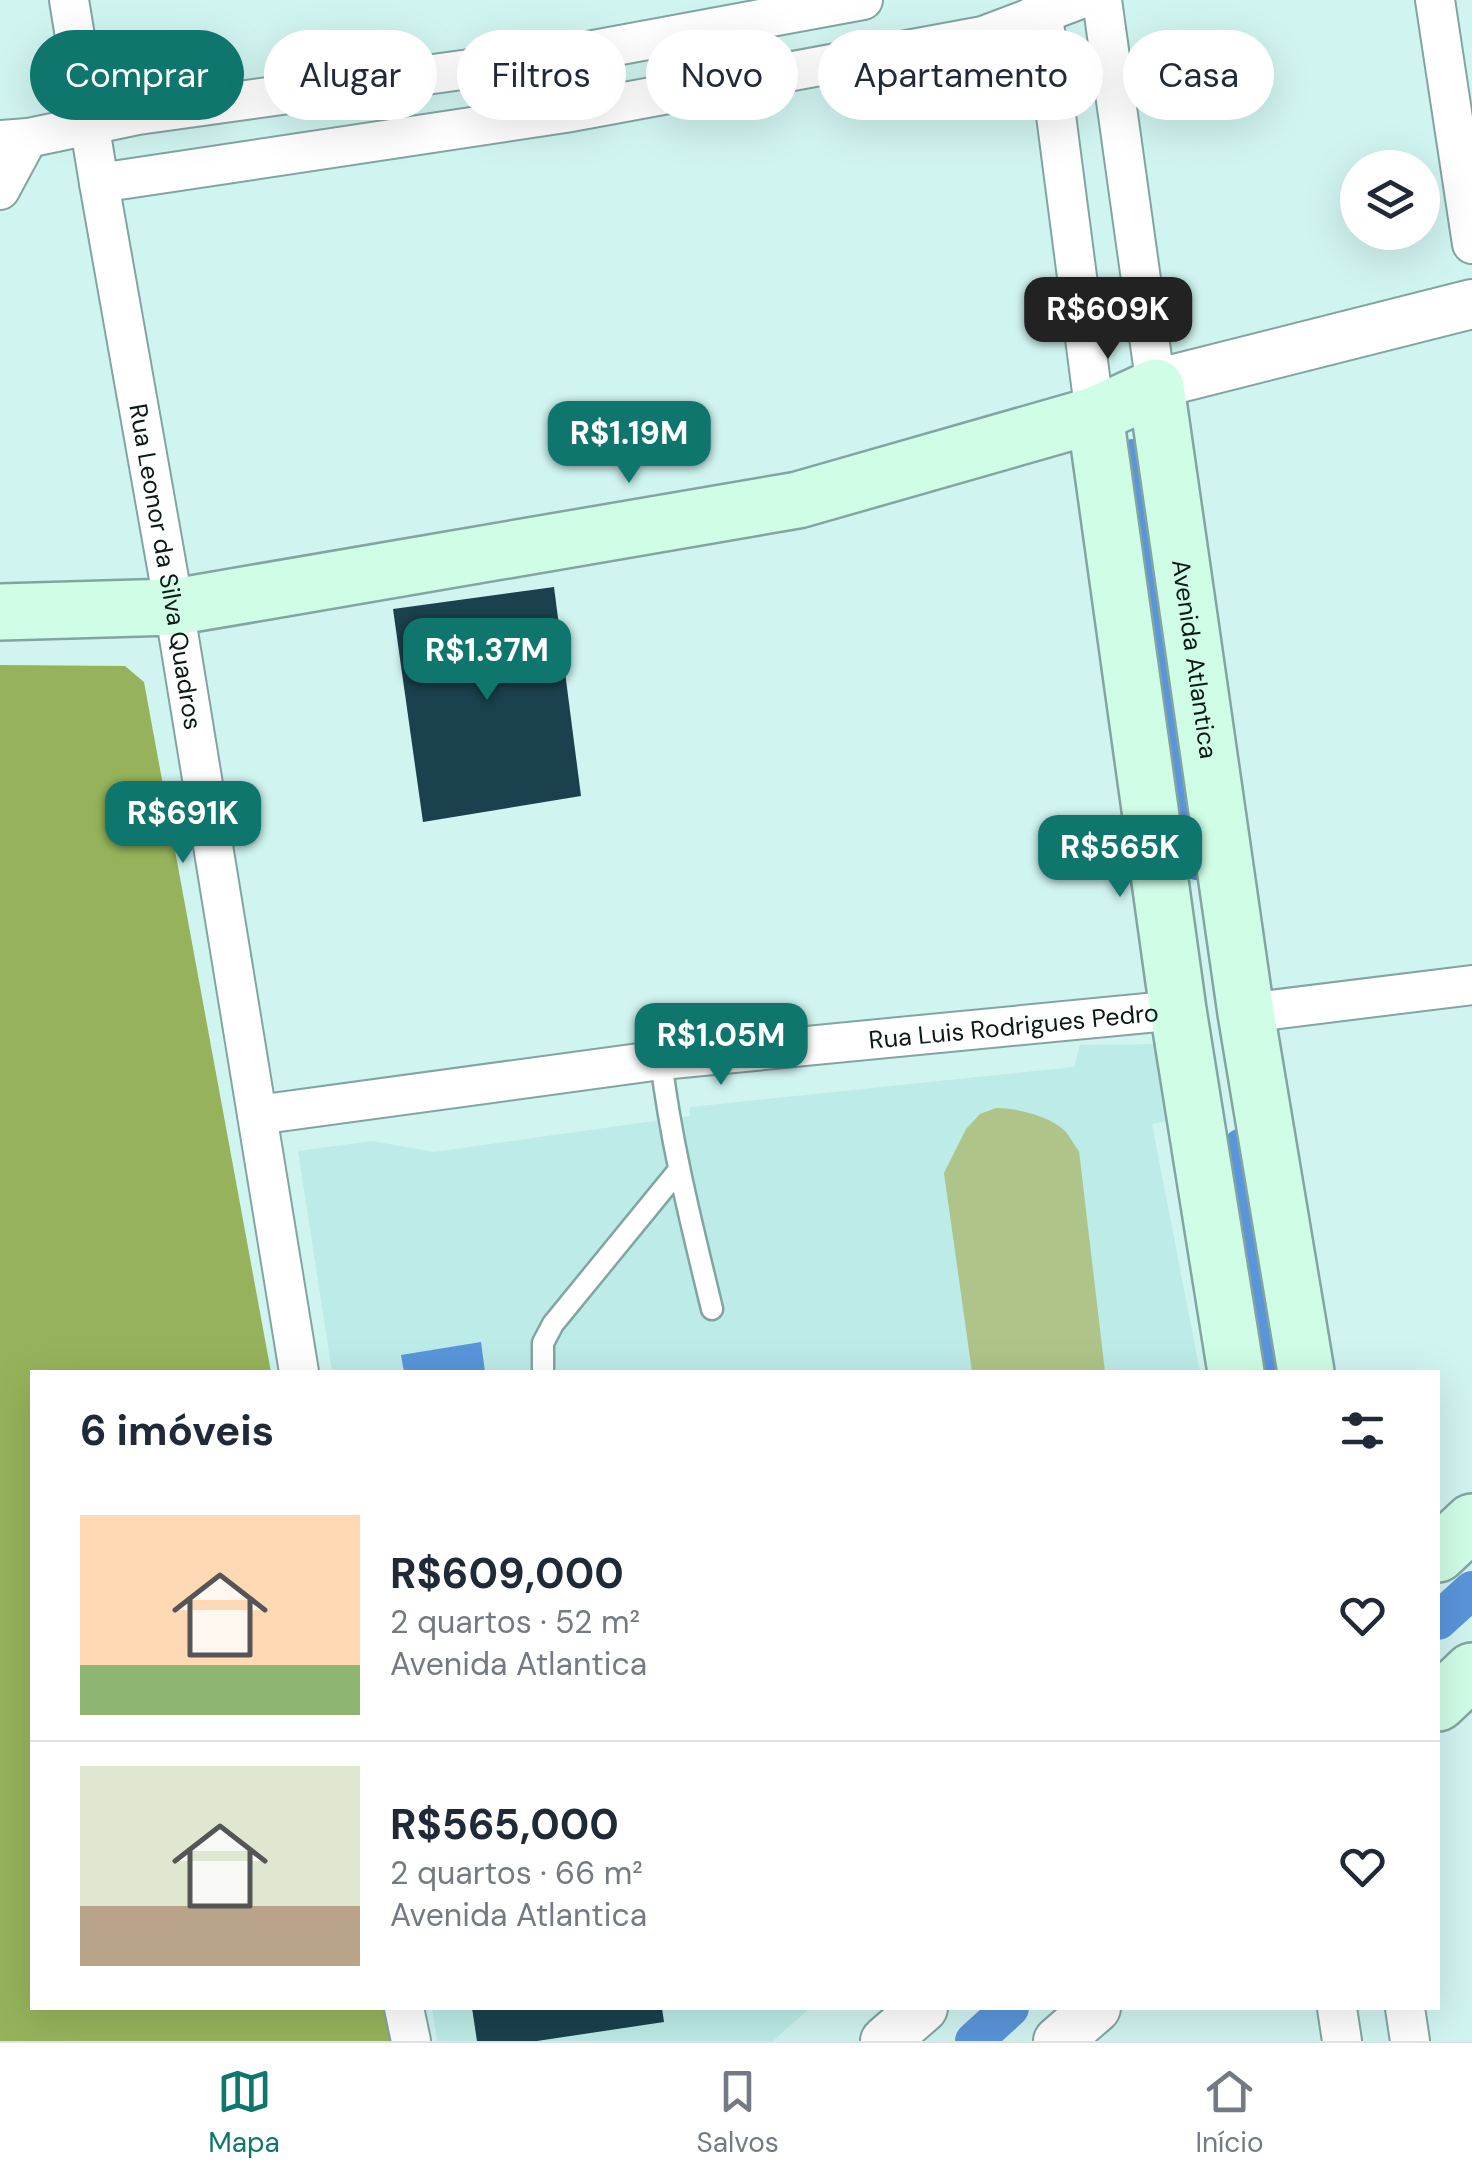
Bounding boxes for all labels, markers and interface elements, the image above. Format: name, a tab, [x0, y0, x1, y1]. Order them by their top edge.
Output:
chip: Comprar	[30, 30, 244, 120]
chip: Alugar	[264, 30, 437, 120]
chip: Filtros	[457, 30, 626, 120]
chip: Novo	[646, 30, 798, 120]
chip: Apartamento	[818, 30, 1103, 120]
chip: Casa	[1123, 30, 1274, 120]
map controls	[1340, 150, 1440, 250]
button: layers	[1340, 150, 1440, 250]
pin: R$609K	[1027, 277, 1189, 362]
text: R$609K	[1046, 288, 1170, 330]
street label: Rua Leonor da Silva Quadros	[122, 401, 210, 732]
pin: R$1.19M	[537, 401, 721, 486]
text: R$1.19M	[570, 412, 688, 454]
street label: Avenida Atlantica	[1164, 557, 1226, 761]
pin: R$1.37M	[395, 618, 579, 703]
text: R$1.37M	[425, 629, 549, 671]
pin: R$691K	[102, 781, 264, 866]
text: R$691K	[127, 792, 239, 834]
pin: R$565K	[1039, 815, 1201, 900]
text: R$565K	[1060, 826, 1180, 868]
street label: Rua Luis Rodrigues Pedro	[867, 995, 1160, 1056]
pin: R$1.05M	[629, 1003, 813, 1088]
text: R$1.05M	[657, 1014, 785, 1056]
text: 6 imóveis	[80, 1403, 274, 1458]
icon: filters	[1335, 1403, 1390, 1458]
text: R$609,000	[390, 1546, 624, 1601]
icon: home	[160, 1555, 280, 1675]
icon: heart	[1335, 1588, 1390, 1643]
text: 2 quartos · 52 m²	[390, 1601, 640, 1643]
text: Avenida Atlantica	[390, 1643, 647, 1685]
text: R$565,000	[390, 1797, 619, 1852]
icon: home	[160, 1806, 280, 1926]
icon: heart	[1335, 1839, 1390, 1894]
text: 2 quartos · 66 m²	[390, 1852, 643, 1894]
text: Avenida Atlantica	[390, 1894, 647, 1936]
tab: Mapa	[208, 2064, 280, 2161]
tab: Salvos	[696, 2064, 779, 2161]
tab: Início	[1195, 2064, 1264, 2161]

